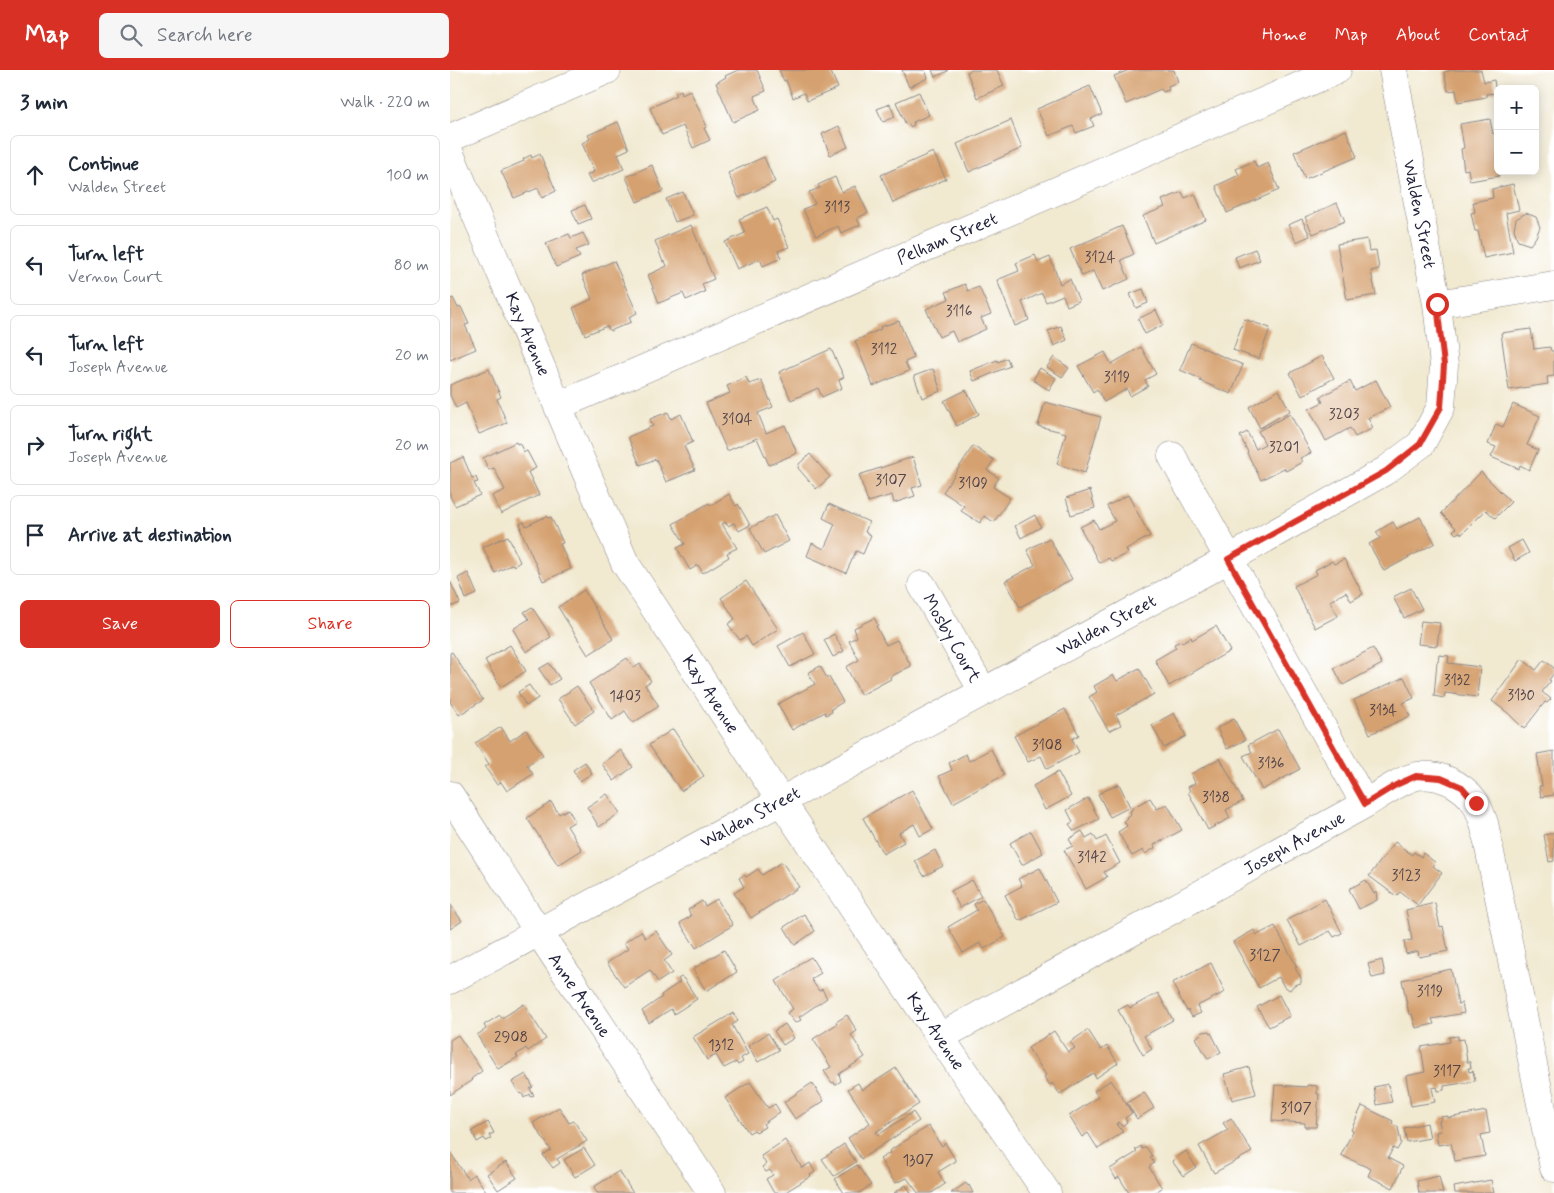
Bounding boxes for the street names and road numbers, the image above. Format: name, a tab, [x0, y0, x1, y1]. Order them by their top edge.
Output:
street label: Walden Street	[1397, 158, 1441, 271]
street label: Pelham Street	[893, 207, 1002, 271]
street label: Kay Avenue	[499, 289, 555, 380]
street label: Walden Street	[1052, 589, 1161, 662]
street label: Mosby Court	[916, 590, 986, 688]
street label: Kay Avenue	[676, 651, 744, 738]
street label: Walden Street	[696, 781, 805, 854]
street label: Joseph Avenue	[1239, 806, 1349, 882]
street label: Anne Avenue	[542, 948, 616, 1043]
street label: Kay Avenue	[900, 988, 970, 1075]

